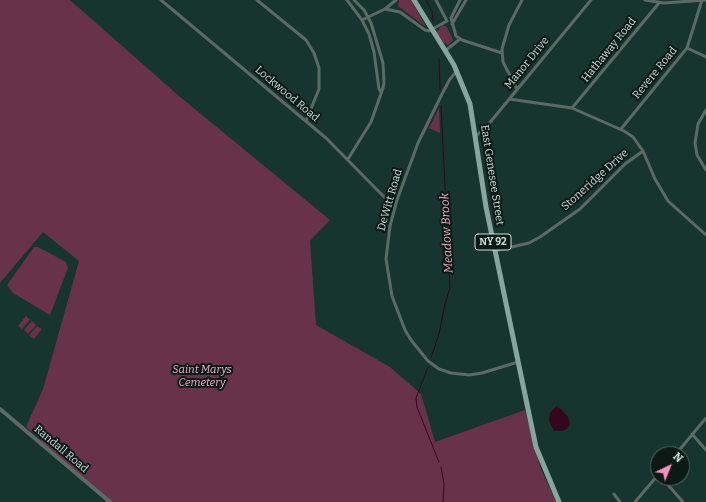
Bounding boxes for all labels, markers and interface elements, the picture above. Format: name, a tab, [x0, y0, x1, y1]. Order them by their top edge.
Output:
street label: Hathaway Road	[579, 15, 639, 85]
street label: Manor Drive	[502, 34, 552, 92]
street label: Revere Road	[630, 44, 680, 102]
street label: Lockwood Road	[252, 63, 322, 125]
street label: East Genesee Street	[478, 124, 506, 226]
street label: Stoneridge Drive	[559, 147, 631, 213]
street label: DeWitt Road	[375, 167, 405, 233]
water label: Meadow Brook	[438, 193, 456, 273]
road number: NY 92	[475, 234, 511, 250]
park label: Saint Marys Cemetery	[172, 363, 232, 389]
street label: Randall Road	[31, 422, 91, 476]
north arrow	[650, 446, 690, 486]
text: N	[670, 450, 685, 465]

